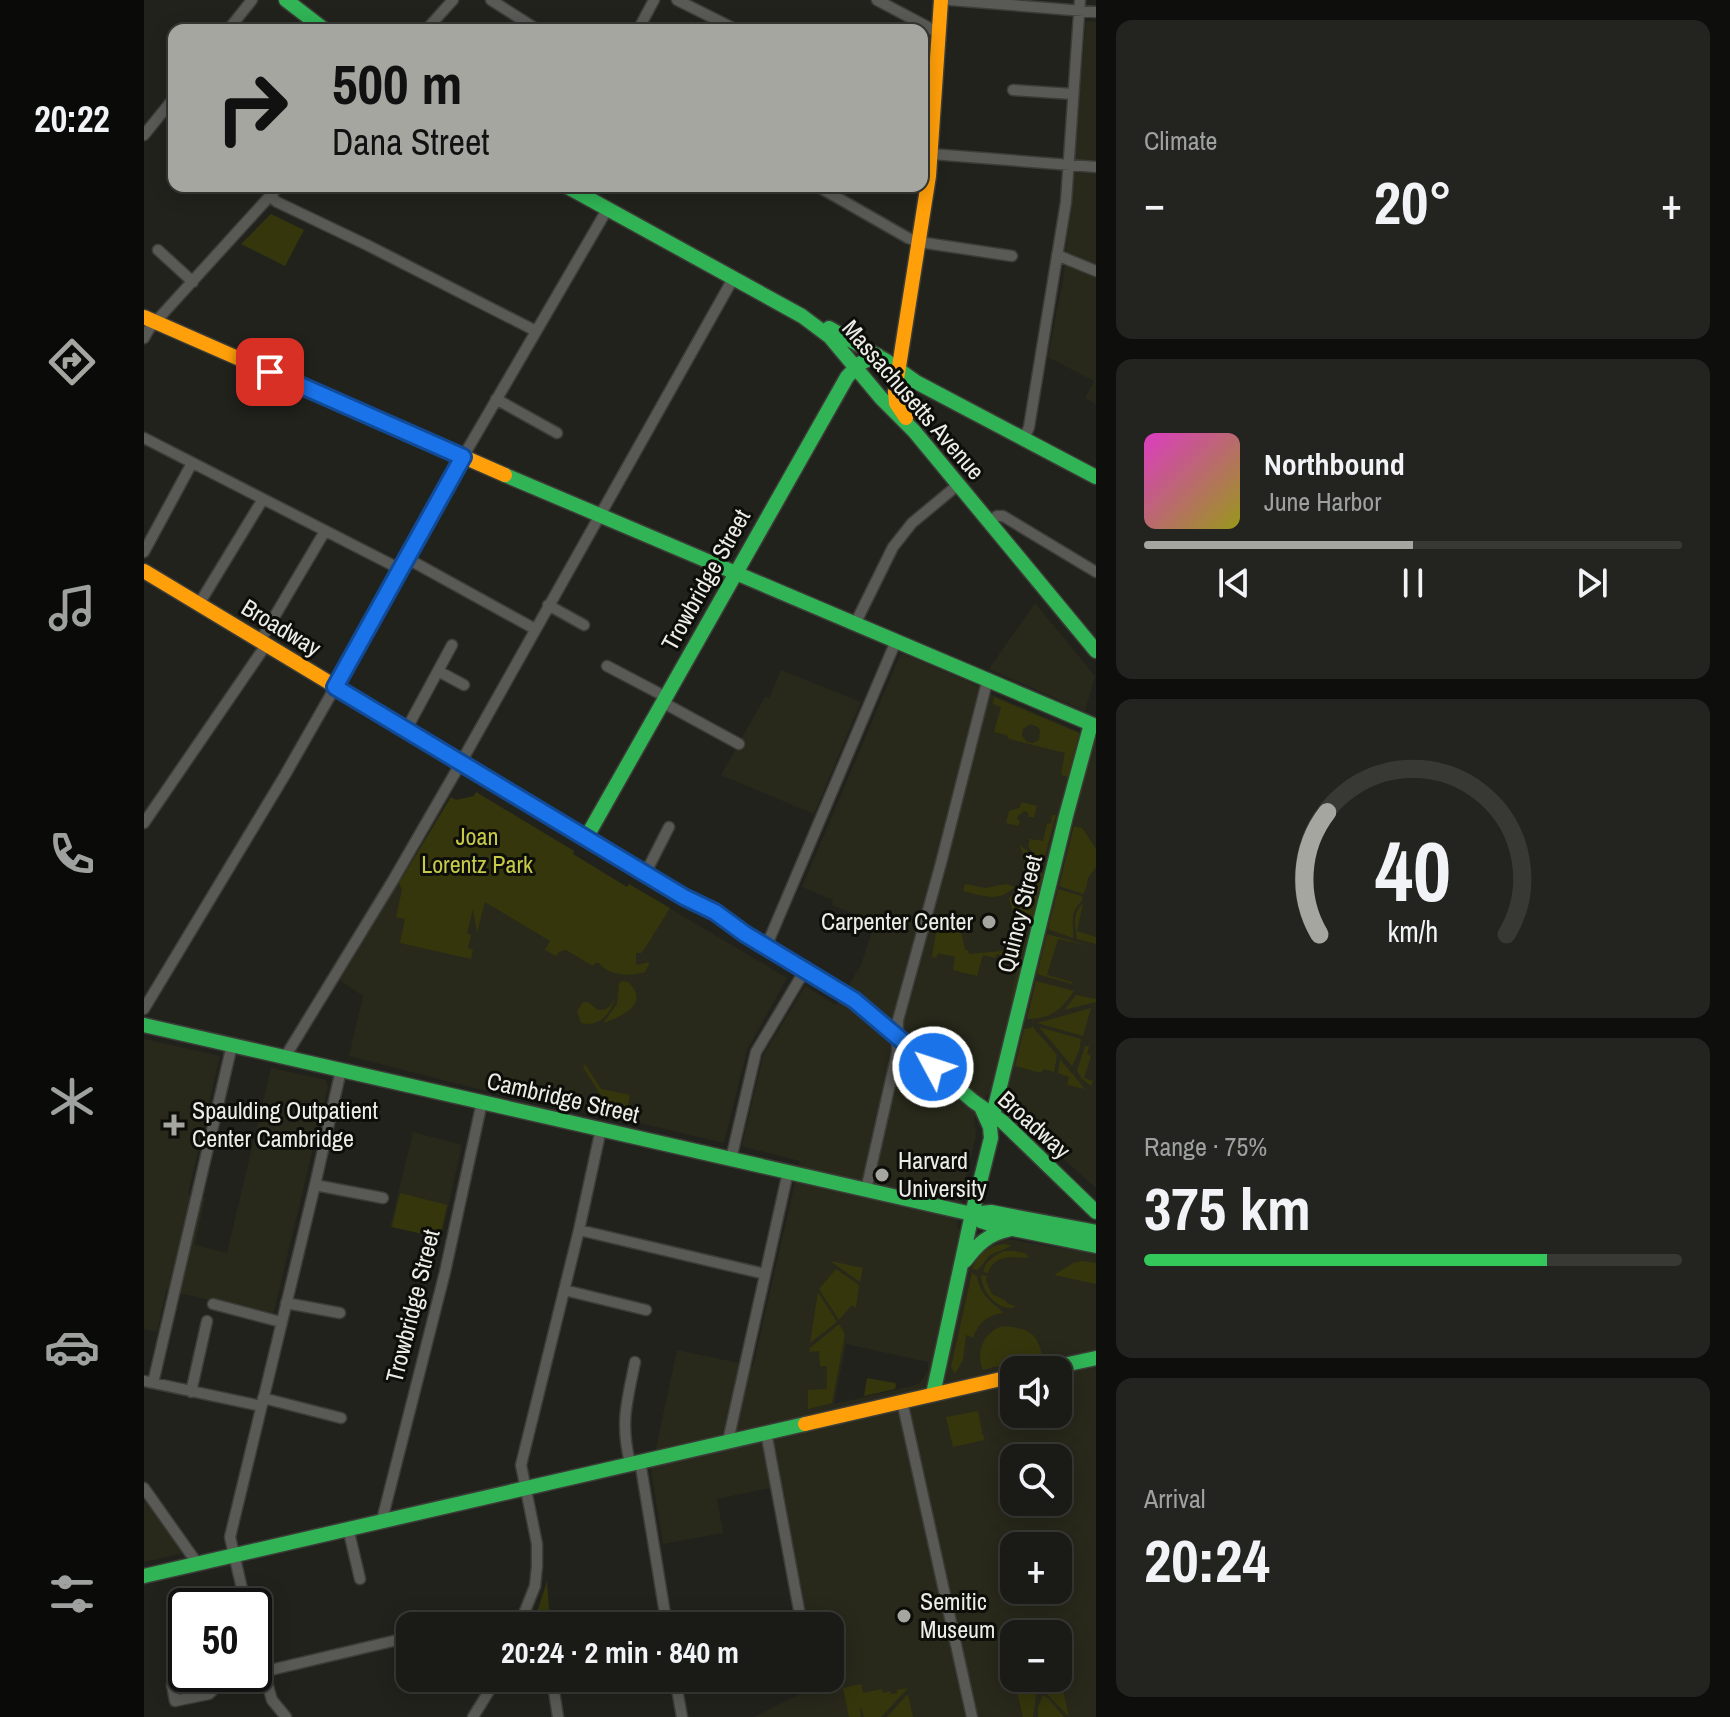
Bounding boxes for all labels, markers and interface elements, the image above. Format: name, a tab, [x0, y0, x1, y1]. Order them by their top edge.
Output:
text: 500 m	[332, 46, 462, 121]
icon: right	[200, 56, 304, 160]
text: 20:22	[34, 95, 110, 143]
text: Dana Street	[332, 118, 490, 166]
text: Climate	[1144, 123, 1217, 158]
text: 20°	[1374, 162, 1452, 243]
text: −	[1144, 173, 1165, 233]
text: +	[1661, 173, 1682, 233]
street label: Massachusetts Avenue	[835, 313, 992, 486]
icon: directions	[44, 334, 100, 390]
pin	[236, 338, 304, 406]
icon: arrive	[248, 350, 292, 394]
text: Northbound	[1264, 444, 1405, 484]
text: June Harbor	[1264, 484, 1381, 519]
street label: Trowbridge Street	[653, 503, 757, 656]
icon: previous	[1212, 561, 1256, 605]
icon: pause	[1391, 561, 1435, 605]
icon: next	[1570, 561, 1614, 605]
icon: music	[44, 580, 100, 636]
street label: Broadway	[236, 591, 327, 663]
text: 40	[1375, 814, 1451, 926]
park label: Joan Lorentz Park	[421, 820, 533, 880]
icon: phone	[44, 826, 100, 882]
street label: Quincy Street	[989, 851, 1049, 976]
place label: Carpenter Center	[821, 905, 973, 937]
text: km/h	[1388, 912, 1438, 951]
marker: Carpenter Center	[980, 913, 998, 931]
position arrow	[891, 1025, 975, 1109]
street label: Cambridge Street	[484, 1064, 643, 1130]
icon: climate	[44, 1073, 100, 1129]
street label: Broadway	[991, 1083, 1078, 1166]
place label: Spaulding Outpatient Center Cambridge	[192, 1094, 379, 1154]
marker: Spaulding Outpatient Center Cambridge	[163, 1114, 185, 1136]
text: Range · 75%	[1144, 1129, 1267, 1164]
place label: Harvard University	[898, 1144, 987, 1204]
marker: Harvard University	[873, 1166, 891, 1184]
text: 375 km	[1144, 1168, 1311, 1249]
street label: Trowbridge Street	[378, 1225, 447, 1386]
icon: car	[44, 1319, 100, 1375]
map controls	[1000, 1356, 1072, 1692]
button: sound	[1000, 1356, 1072, 1428]
button: search	[1000, 1444, 1072, 1516]
text: Arrival	[1144, 1481, 1206, 1516]
text: 20:24	[1144, 1520, 1270, 1601]
button: +	[1000, 1532, 1072, 1604]
icon: filters	[44, 1566, 100, 1622]
place label: Semitic Museum	[920, 1585, 995, 1645]
speed limit sign: 50	[168, 1588, 272, 1692]
marker: Semitic Museum	[895, 1607, 913, 1625]
button: −	[1000, 1620, 1072, 1692]
text: 20:24 · 2 min · 840 m	[501, 1632, 739, 1672]

